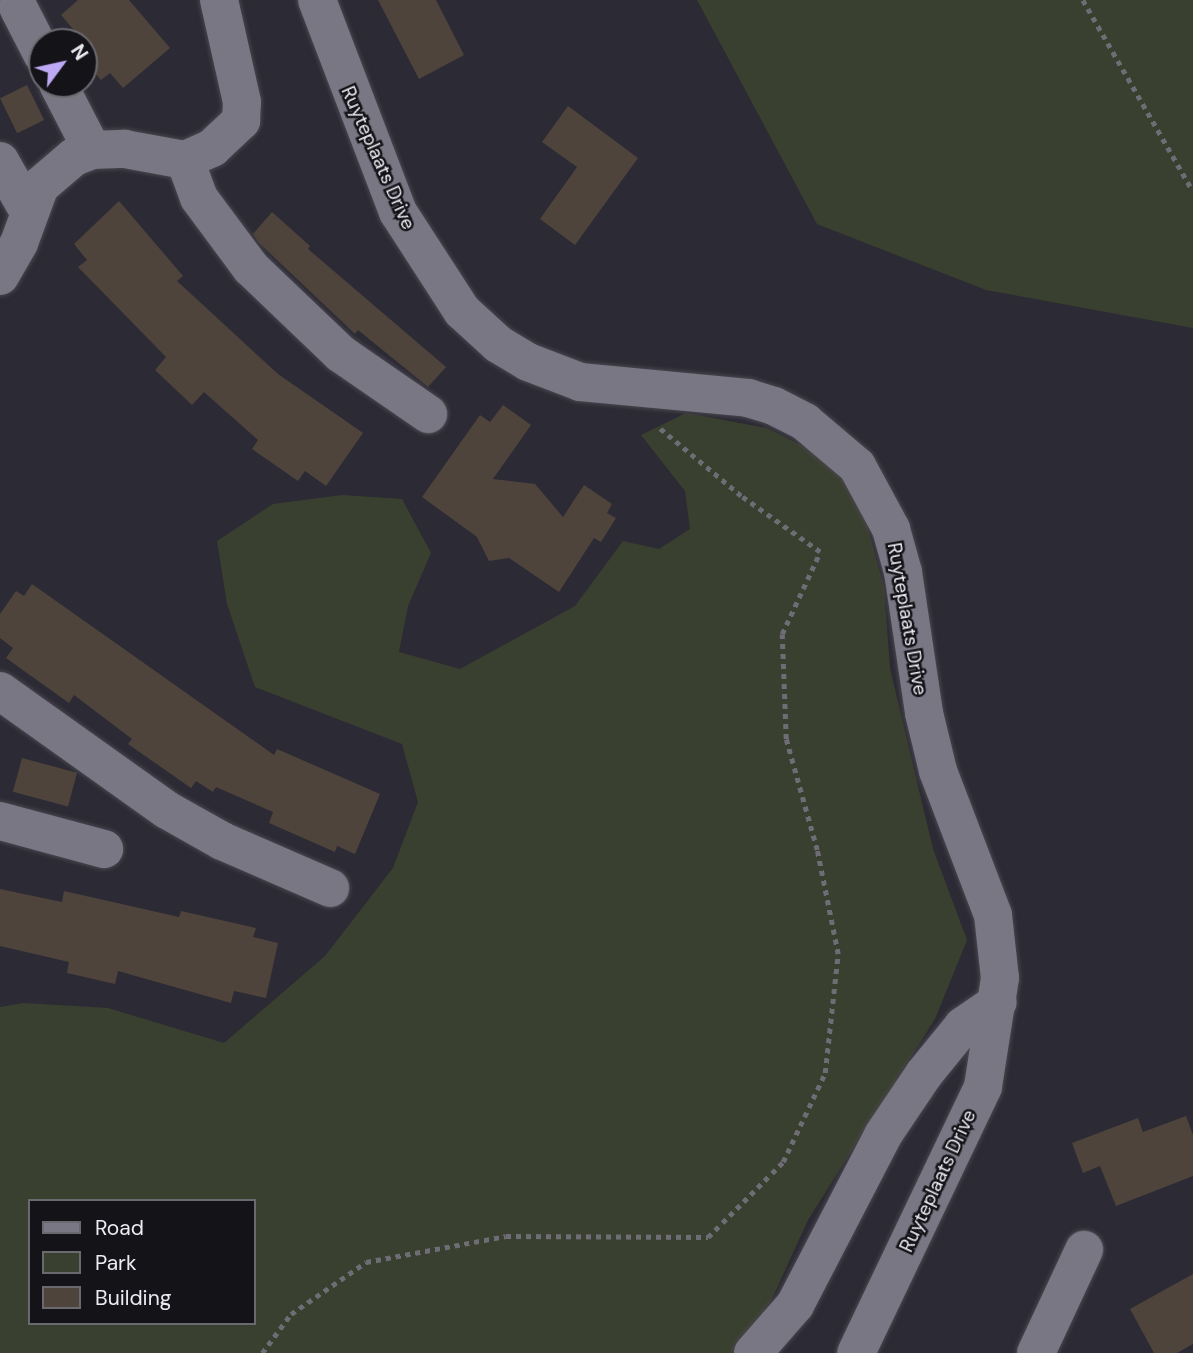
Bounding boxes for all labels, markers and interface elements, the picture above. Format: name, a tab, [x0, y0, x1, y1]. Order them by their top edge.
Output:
north arrow	[28, 28, 98, 98]
text: N	[65, 40, 94, 65]
street label: Ruyteplaats Drive	[336, 83, 420, 233]
street label: Ruyteplaats Drive	[882, 541, 932, 697]
street label: Ruyteplaats Drive	[895, 1106, 981, 1256]
legend	[28, 1199, 256, 1325]
text: Road	[95, 1214, 144, 1242]
text: Park	[95, 1249, 136, 1277]
text: Building	[95, 1284, 171, 1312]

